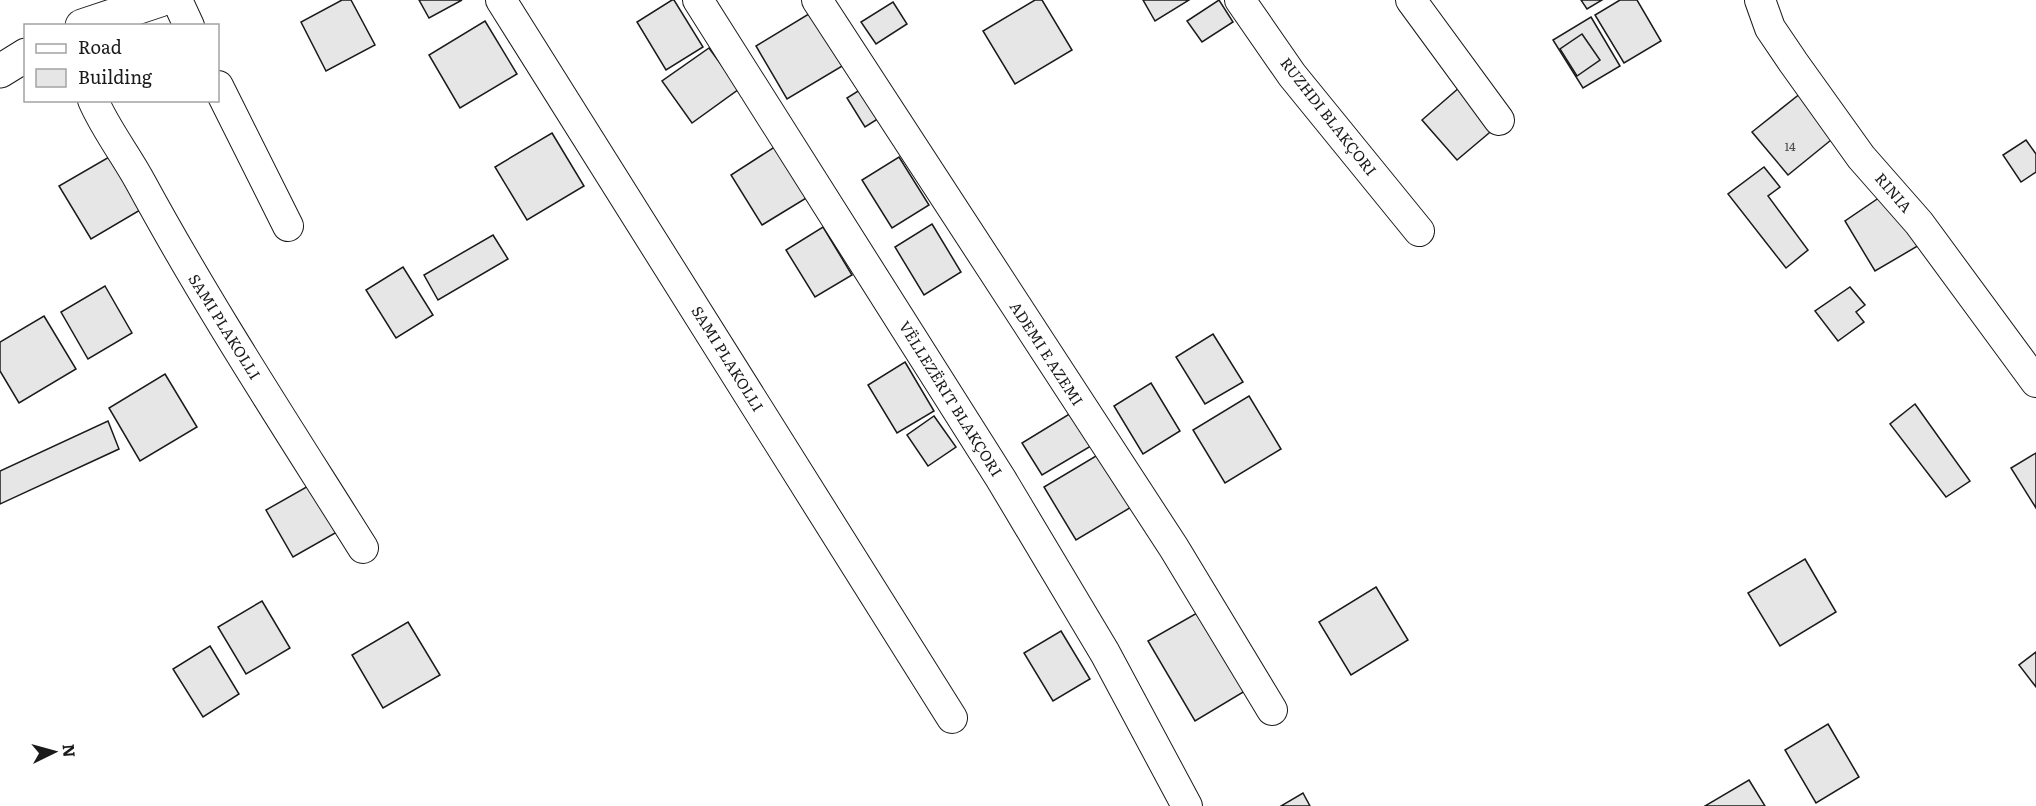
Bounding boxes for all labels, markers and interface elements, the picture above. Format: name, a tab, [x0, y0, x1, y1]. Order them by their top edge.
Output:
legend	[24, 24, 219, 102]
text: Road	[78, 33, 122, 60]
street label: RUZHDI BLAKÇORI	[1275, 52, 1383, 180]
text: Building	[78, 63, 153, 90]
house number: 14	[1784, 137, 1796, 155]
street label: RINIA	[1870, 167, 1918, 217]
street label: SAMI PLAKOLLI	[184, 269, 267, 384]
street label: ADEMI E AZEMI	[1005, 296, 1090, 410]
street label: SAMI PLAKOLLI	[687, 301, 770, 416]
street label: VËLLEZËRIT BLAKÇORI	[894, 316, 1009, 481]
north arrow	[24, 722, 84, 782]
text: N	[57, 743, 82, 758]

